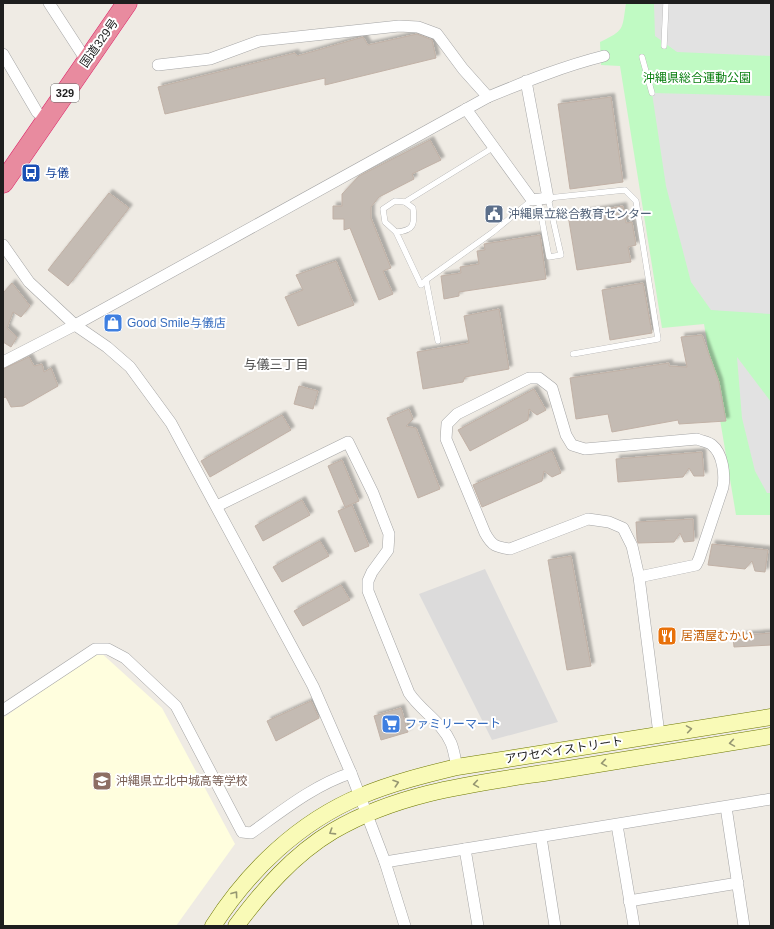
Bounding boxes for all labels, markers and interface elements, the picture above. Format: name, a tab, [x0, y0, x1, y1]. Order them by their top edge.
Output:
street label: 国道329号	[77, 16, 121, 70]
park label: 沖縄県総合運動公園	[643, 71, 751, 85]
road number: 329	[51, 84, 79, 102]
bus stop icon: 与儀	[20, 162, 42, 184]
place label: 与儀	[45, 166, 69, 180]
public building icon: 沖縄県立総合教育センター	[483, 203, 505, 225]
place label: 沖縄県立総合教育センター	[508, 207, 652, 221]
shop icon: Good Smile与儀店	[102, 312, 124, 334]
place label: Good Smile与儀店	[127, 316, 226, 330]
district label: 与儀三丁目	[243, 357, 309, 372]
restaurant icon: 居酒屋むかい	[656, 625, 678, 647]
place label: 居酒屋むかい	[681, 629, 753, 643]
supermarket icon: ファミリーマート	[380, 713, 402, 735]
place label: ファミリーマート	[405, 717, 501, 731]
one-way arrow	[686, 725, 692, 734]
street label: アワセベイストリート	[504, 734, 624, 766]
one-way arrow	[729, 738, 736, 746]
one-way arrow	[601, 758, 607, 767]
school or university icon: 沖縄県立北中城高等学校	[91, 770, 113, 792]
place label: 沖縄県立北中城高等学校	[116, 774, 248, 788]
one-way arrow	[392, 779, 399, 788]
one-way arrow	[473, 779, 479, 788]
one-way arrow	[329, 828, 336, 835]
one-way arrow	[230, 892, 237, 899]

